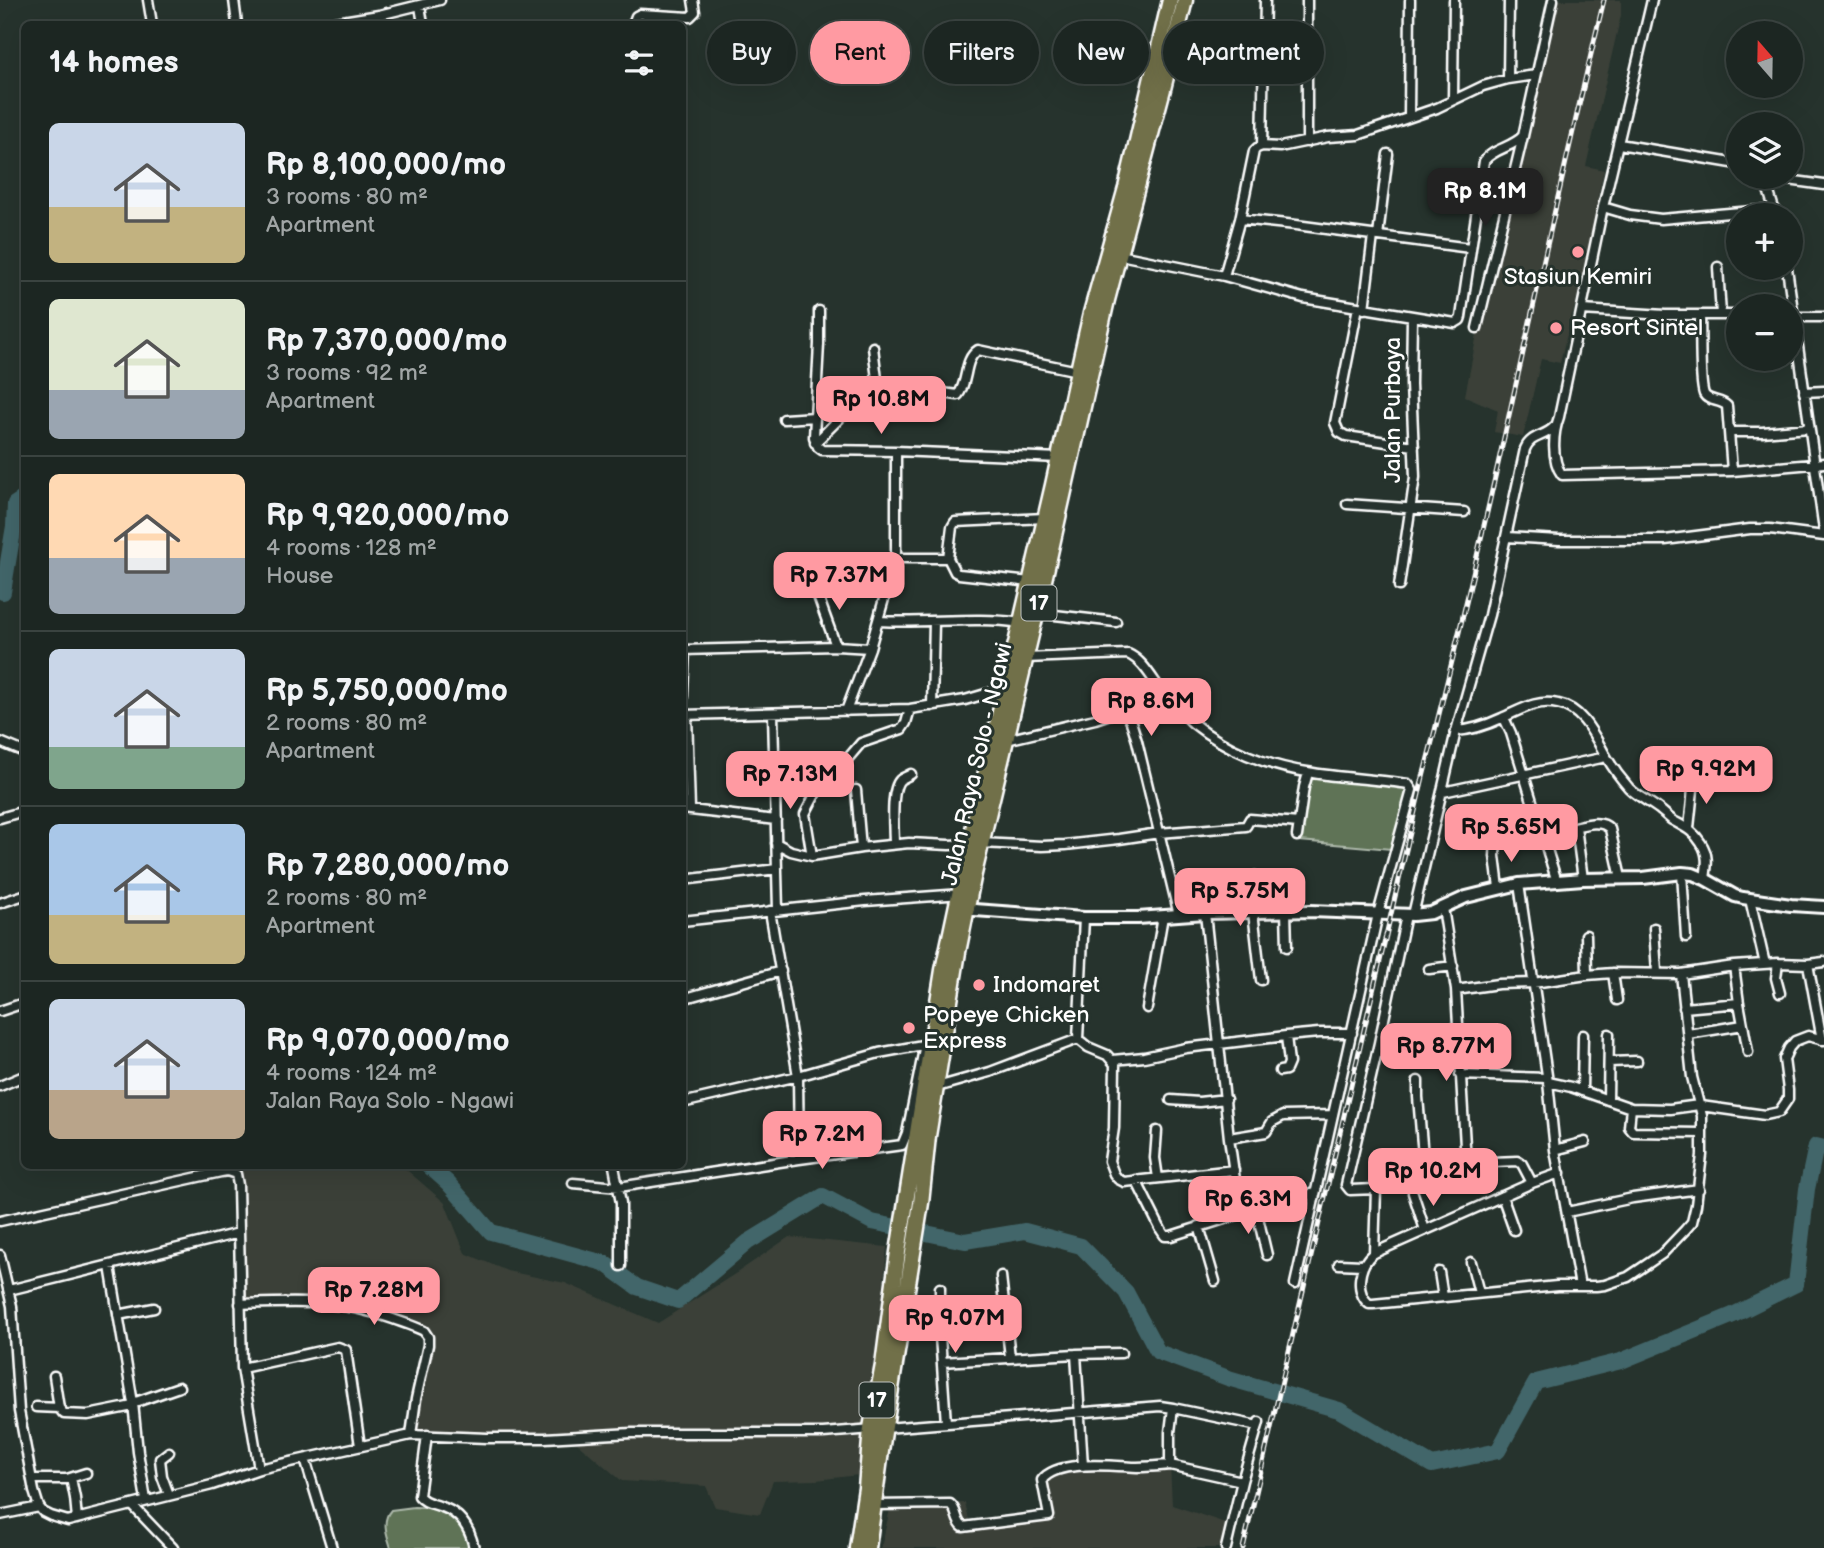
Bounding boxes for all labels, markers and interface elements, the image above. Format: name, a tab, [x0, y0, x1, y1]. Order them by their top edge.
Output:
chip: Buy	[707, 21, 796, 84]
chip: Rent	[810, 21, 910, 84]
chip: Filters	[924, 21, 1039, 84]
chip: New	[1053, 21, 1149, 84]
chip: Apartment	[1163, 21, 1324, 84]
north arrow	[1726, 21, 1802, 98]
map controls	[1726, 21, 1803, 371]
icon: filters	[620, 44, 658, 82]
text: 14 homes	[49, 45, 178, 81]
button: layers	[1726, 112, 1803, 189]
text: Rp 8,100,000/mo	[266, 147, 506, 183]
icon: home	[105, 151, 189, 235]
pin: Rp 8.1M	[1420, 168, 1550, 228]
text: Rp 8.1M	[1443, 177, 1527, 205]
text: 3 rooms · 80 m²	[266, 183, 428, 211]
button: +	[1726, 203, 1803, 280]
text: Apartment	[266, 211, 375, 239]
marker: Stasiun Kemiri	[1570, 244, 1586, 260]
place label: Stasiun Kemiri	[1504, 263, 1652, 291]
button: −	[1726, 294, 1803, 371]
place label: Resort Sintel	[1570, 314, 1703, 342]
marker: Resort Sintel	[1548, 320, 1564, 336]
text: Rp 7,370,000/mo	[266, 323, 507, 359]
icon: home	[105, 327, 189, 411]
street label: Jalan Purbaya	[1379, 337, 1407, 483]
text: 3 rooms · 92 m²	[266, 359, 428, 387]
pin: Rp 10.8M	[809, 376, 953, 436]
text: Rp 10.8M	[832, 385, 930, 413]
text: Apartment	[266, 387, 375, 415]
text: Rp 9,920,000/mo	[266, 498, 509, 534]
icon: home	[105, 502, 189, 586]
text: 4 rooms · 128 m²	[266, 534, 437, 562]
pin: Rp 7.37M	[767, 552, 911, 612]
text: Rp 7.37M	[790, 561, 888, 589]
text: House	[266, 562, 333, 590]
road number: 17	[1021, 586, 1056, 620]
street label: Jalan Raya Solo - Ngawi	[935, 640, 1019, 888]
text: Rp 5,750,000/mo	[266, 673, 508, 709]
icon: home	[105, 677, 189, 761]
pin: Rp 8.6M	[1086, 678, 1216, 738]
text: Rp 8.6M	[1107, 687, 1195, 715]
text: 2 rooms · 80 m²	[266, 709, 427, 737]
text: Apartment	[266, 737, 375, 765]
pin: Rp 9.92M	[1634, 746, 1778, 806]
pin: Rp 7.13M	[718, 752, 862, 811]
text: Rp 9.92M	[1656, 755, 1756, 783]
text: Rp 7.13M	[742, 760, 838, 788]
pin: Rp 5.65M	[1439, 804, 1583, 864]
text: Rp 5.65M	[1461, 813, 1561, 841]
text: Rp 7,280,000/mo	[266, 848, 509, 884]
icon: home	[105, 852, 189, 936]
pin: Rp 5.75M	[1168, 869, 1312, 928]
text: Rp 5.75M	[1190, 877, 1290, 905]
text: 2 rooms · 80 m²	[266, 884, 427, 912]
text: Apartment	[266, 912, 375, 940]
place label: Indomaret	[993, 971, 1100, 999]
marker: Indomaret	[971, 977, 987, 993]
place label: Popeye Chicken Express	[923, 1001, 1089, 1055]
marker: Popeye Chicken Express	[901, 1020, 917, 1036]
text: Rp 9,070,000/mo	[266, 1023, 510, 1059]
pin: Rp 8.77M	[1374, 1024, 1518, 1083]
icon: home	[105, 1027, 189, 1111]
text: Rp 8.77M	[1396, 1032, 1496, 1060]
text: 4 rooms · 124 m²	[266, 1059, 437, 1087]
text: Jalan Raya Solo - Ngawi	[266, 1087, 514, 1115]
pin: Rp 7.2M	[757, 1112, 887, 1171]
text: Rp 7.2M	[779, 1120, 865, 1148]
pin: Rp 10.2M	[1361, 1148, 1505, 1208]
text: Rp 10.2M	[1384, 1157, 1482, 1185]
pin: Rp 6.3M	[1183, 1176, 1313, 1236]
text: Rp 6.3M	[1204, 1185, 1292, 1213]
pin: Rp 7.28M	[302, 1268, 446, 1327]
text: Rp 7.28M	[324, 1276, 424, 1304]
pin: Rp 9.07M	[883, 1296, 1027, 1355]
text: Rp 9.07M	[905, 1304, 1005, 1332]
road number: 17	[860, 1382, 894, 1418]

